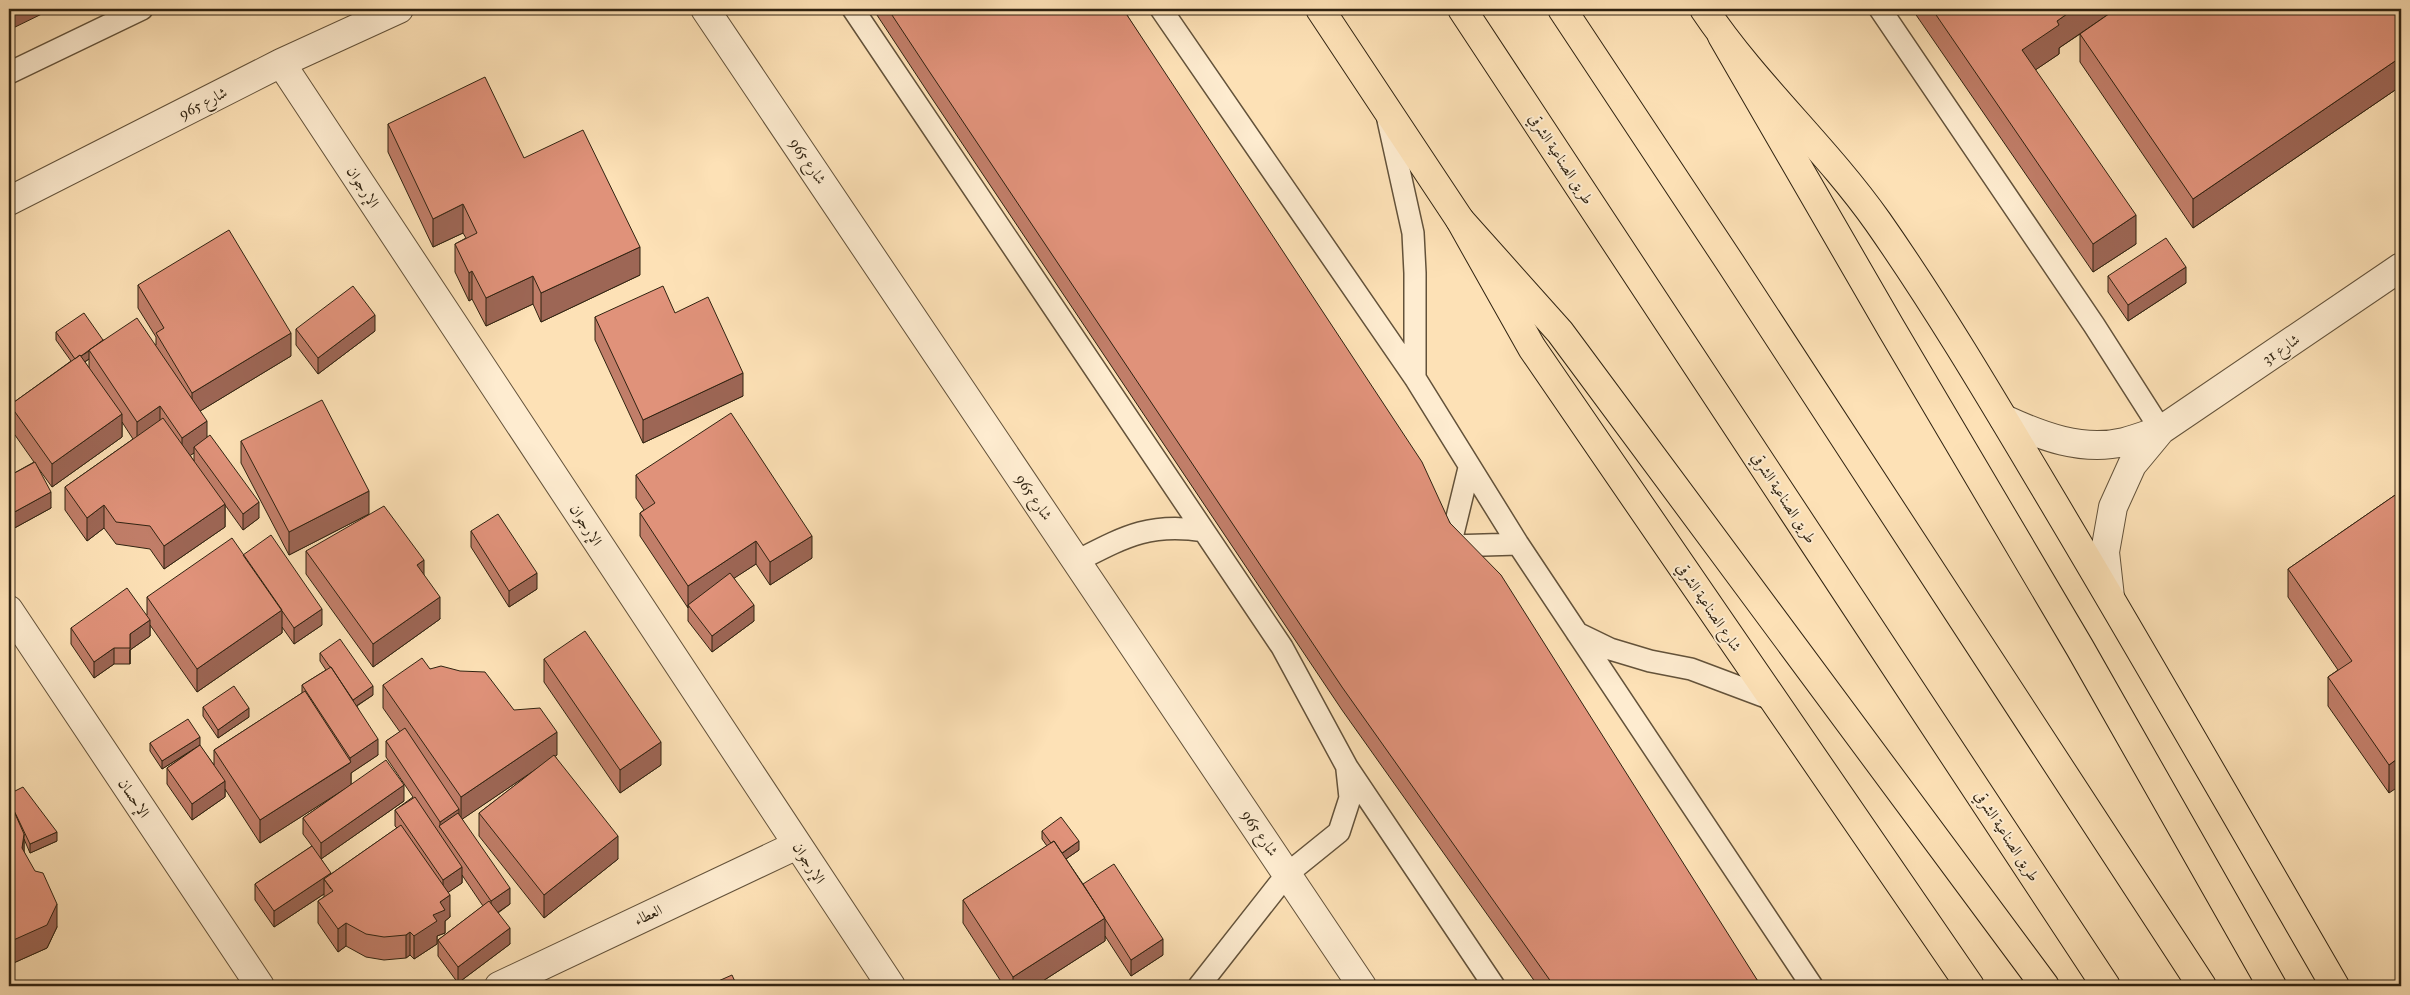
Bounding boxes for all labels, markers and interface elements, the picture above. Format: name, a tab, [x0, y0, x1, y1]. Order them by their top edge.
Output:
street label: شارع 965	[176, 83, 232, 126]
street label: طريق الصناعية الشرقي	[1522, 110, 1597, 209]
street label: شارع 965	[783, 134, 830, 190]
street label: الإرجوان	[341, 163, 383, 212]
street label: شارع 31	[2259, 330, 2305, 371]
street label: طريق الصناعية الشرقي	[1745, 449, 1820, 548]
street label: شارع 965	[1009, 470, 1056, 526]
street label: الإرجوان	[564, 501, 606, 550]
street label: شارع الصناعية الشرقي	[1669, 559, 1745, 657]
street label: الإحسان	[113, 775, 154, 822]
street label: طريق الصناعية الشرقي	[1968, 787, 2043, 886]
street label: شارع 965	[1235, 806, 1282, 862]
street label: الإرجوان	[787, 839, 829, 888]
street label: العطاء	[631, 901, 665, 929]

